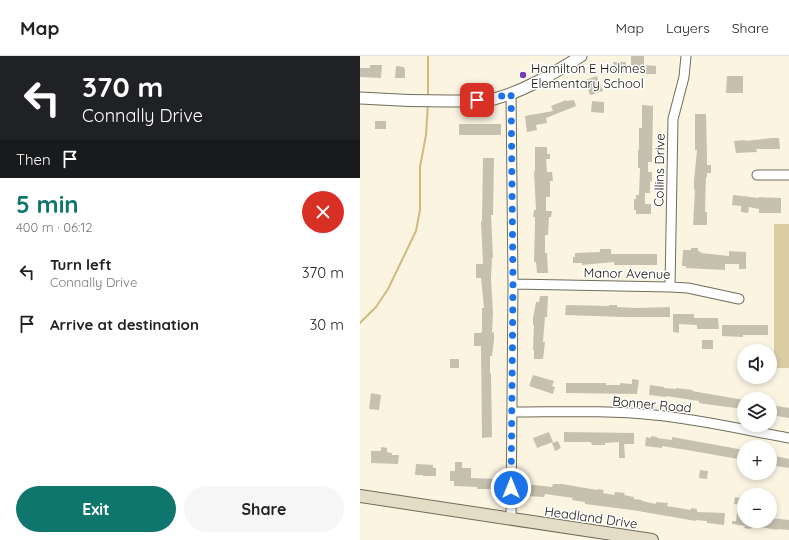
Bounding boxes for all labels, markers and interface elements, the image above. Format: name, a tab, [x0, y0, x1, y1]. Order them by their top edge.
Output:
text: Map	[20, 16, 59, 40]
text: Map	[615, 19, 644, 37]
text: Layers	[666, 19, 710, 37]
text: Share	[732, 19, 769, 37]
place label: Hamilton E Holmes Elementary School	[531, 60, 646, 91]
text: 370 m	[82, 69, 163, 104]
marker: Hamilton E Holmes Elementary School	[518, 70, 528, 80]
icon: left	[16, 72, 68, 124]
pin	[460, 83, 494, 117]
icon: arrive	[466, 89, 488, 111]
text: Connally Drive	[82, 104, 203, 127]
street label: Collins Drive	[650, 133, 668, 207]
icon: arrive	[59, 148, 81, 170]
text: Then	[16, 150, 51, 169]
text: 5 min	[16, 189, 79, 219]
button: close	[302, 191, 344, 233]
text: 400 m · 06:12	[16, 219, 93, 235]
text: Turn left	[50, 255, 112, 274]
icon: left	[16, 261, 38, 283]
text: 370 m	[302, 263, 344, 282]
street label: Manor Avenue	[583, 264, 671, 282]
text: Connally Drive	[50, 274, 137, 290]
icon: arrive	[16, 313, 38, 335]
text: Arrive at destination	[50, 315, 199, 334]
text: 30 m	[309, 315, 344, 334]
map controls	[737, 344, 777, 528]
button: sound	[737, 344, 777, 384]
button: layers	[737, 392, 777, 432]
street label: Bonner Road	[612, 393, 692, 415]
button: +	[737, 440, 777, 480]
position arrow	[490, 467, 532, 509]
button: Exit	[16, 486, 176, 532]
button: Share	[184, 486, 344, 532]
button: −	[737, 488, 777, 528]
street label: Headland Drive	[544, 503, 638, 531]

